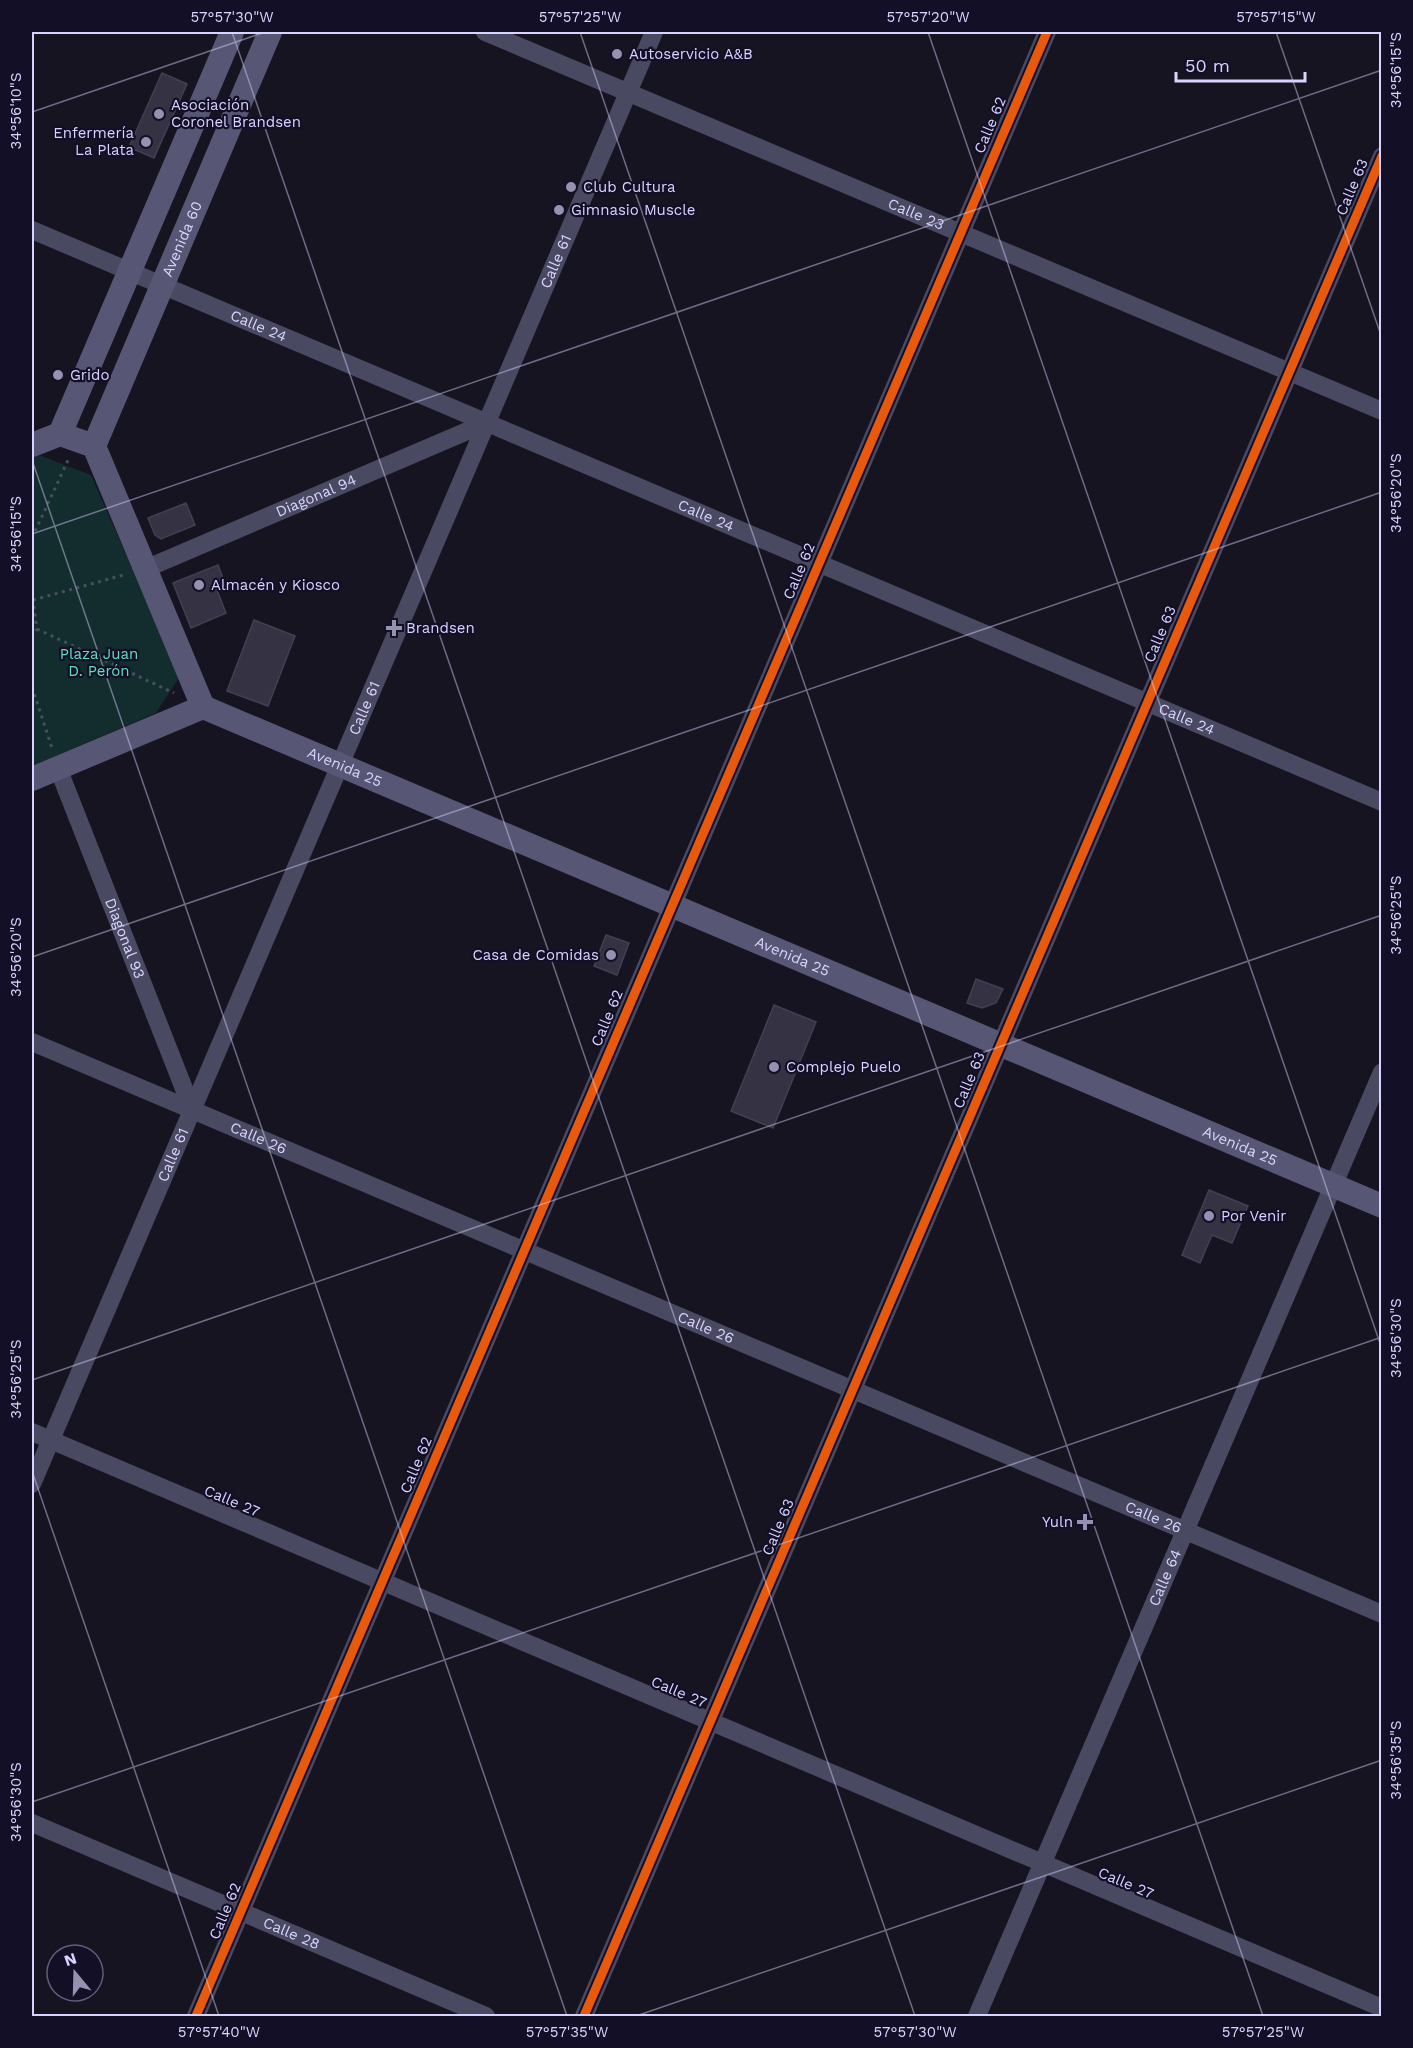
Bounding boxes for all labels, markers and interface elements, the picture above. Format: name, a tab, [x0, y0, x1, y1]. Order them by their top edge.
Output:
text: 57°57'30"W	[190, 8, 274, 26]
text: 57°57'25"W	[539, 8, 621, 26]
text: 57°57'20"W	[886, 8, 970, 26]
text: 57°57'15"W	[1236, 8, 1316, 26]
text: 34°56'15"S	[1387, 32, 1405, 108]
place label: Autoservicio A&B	[629, 45, 753, 63]
scale bar	[1176, 45, 1305, 83]
marker: Autoservicio A&B	[610, 47, 624, 61]
text: 50 m	[1185, 55, 1230, 76]
text: 34°56'10"S	[7, 72, 25, 150]
street label: Calle 62	[970, 94, 1010, 156]
place label: Asociación Coronel Brandsen	[171, 96, 301, 131]
marker: Asociación Coronel Brandsen	[152, 107, 166, 121]
place label: Enfermería La Plata	[53, 124, 135, 159]
marker: Enfermería La Plata	[139, 135, 153, 149]
street label: Calle 63	[1332, 156, 1372, 218]
place label: Club Cultura	[583, 178, 676, 196]
marker: Club Cultura	[564, 180, 578, 194]
street label: Calle 23	[885, 194, 947, 234]
street label: Avenida 60	[158, 198, 206, 279]
place label: Gimnasio Muscle	[571, 201, 695, 219]
marker: Gimnasio Muscle	[552, 203, 566, 217]
street label: Calle 61	[536, 232, 575, 291]
street label: Calle 24	[228, 306, 289, 346]
place label: Grido	[70, 366, 109, 384]
marker: Grido	[51, 368, 65, 382]
text: 34°56'20"S	[1387, 453, 1405, 533]
street label: Diagonal 94	[273, 471, 359, 521]
text: 34°56'15"S	[7, 496, 25, 572]
street label: Calle 24	[675, 496, 737, 535]
street label: Calle 62	[779, 540, 819, 602]
place label: Almacén y Kiosco	[211, 576, 340, 594]
marker: Almacén y Kiosco	[192, 578, 206, 592]
street label: Calle 63	[1140, 603, 1180, 665]
place label: Brandsen	[406, 619, 475, 637]
marker: Brandsen	[387, 621, 401, 635]
park label: Plaza Juan D. Perón	[60, 645, 138, 680]
street label: Calle 61	[345, 679, 384, 738]
street label: Calle 24	[1156, 699, 1217, 739]
street label: Avenida 25	[305, 743, 385, 791]
text: 34°56'25"S	[1387, 875, 1405, 955]
street label: Diagonal 93	[101, 895, 149, 981]
text: 34°56'20"S	[7, 917, 25, 997]
street label: Avenida 25	[752, 933, 832, 980]
place label: Casa de Comidas	[473, 946, 599, 964]
marker: Casa de Comidas	[604, 948, 618, 962]
street label: Calle 62	[587, 987, 627, 1049]
street label: Calle 63	[949, 1049, 989, 1111]
place label: Complejo Puelo	[786, 1058, 901, 1076]
marker: Complejo Puelo	[767, 1060, 781, 1074]
street label: Calle 26	[228, 1118, 289, 1158]
street label: Avenida 25	[1200, 1122, 1280, 1170]
street label: Calle 61	[154, 1125, 192, 1185]
place label: Por Venir	[1221, 1207, 1286, 1225]
marker: Por Venir	[1202, 1209, 1216, 1223]
text: 34°56'30"S	[1387, 1298, 1405, 1378]
street label: Calle 26	[675, 1308, 737, 1347]
text: 34°56'25"S	[7, 1339, 25, 1419]
street label: Calle 62	[396, 1434, 436, 1496]
street label: Calle 27	[202, 1481, 262, 1521]
street label: Calle 63	[758, 1496, 798, 1558]
street label: Calle 26	[1123, 1497, 1184, 1537]
place label: Yuln	[1042, 1513, 1073, 1531]
marker: Yuln	[1078, 1515, 1092, 1529]
street label: Calle 64	[1145, 1546, 1185, 1609]
street label: Calle 27	[649, 1672, 709, 1712]
text: 34°56'35"S	[1387, 1720, 1405, 1800]
text: 34°56'30"S	[7, 1762, 25, 1842]
street label: Calle 27	[1096, 1863, 1156, 1903]
street label: Calle 62	[205, 1880, 245, 1942]
street label: Calle 28	[261, 1913, 323, 1953]
north arrow	[45, 1943, 105, 2003]
text: N	[62, 1948, 79, 1970]
text: 57°57'40"W	[178, 2023, 260, 2041]
text: 57°57'35"W	[526, 2023, 608, 2041]
text: 57°57'30"W	[873, 2023, 957, 2041]
text: 57°57'25"W	[1222, 2023, 1304, 2041]

